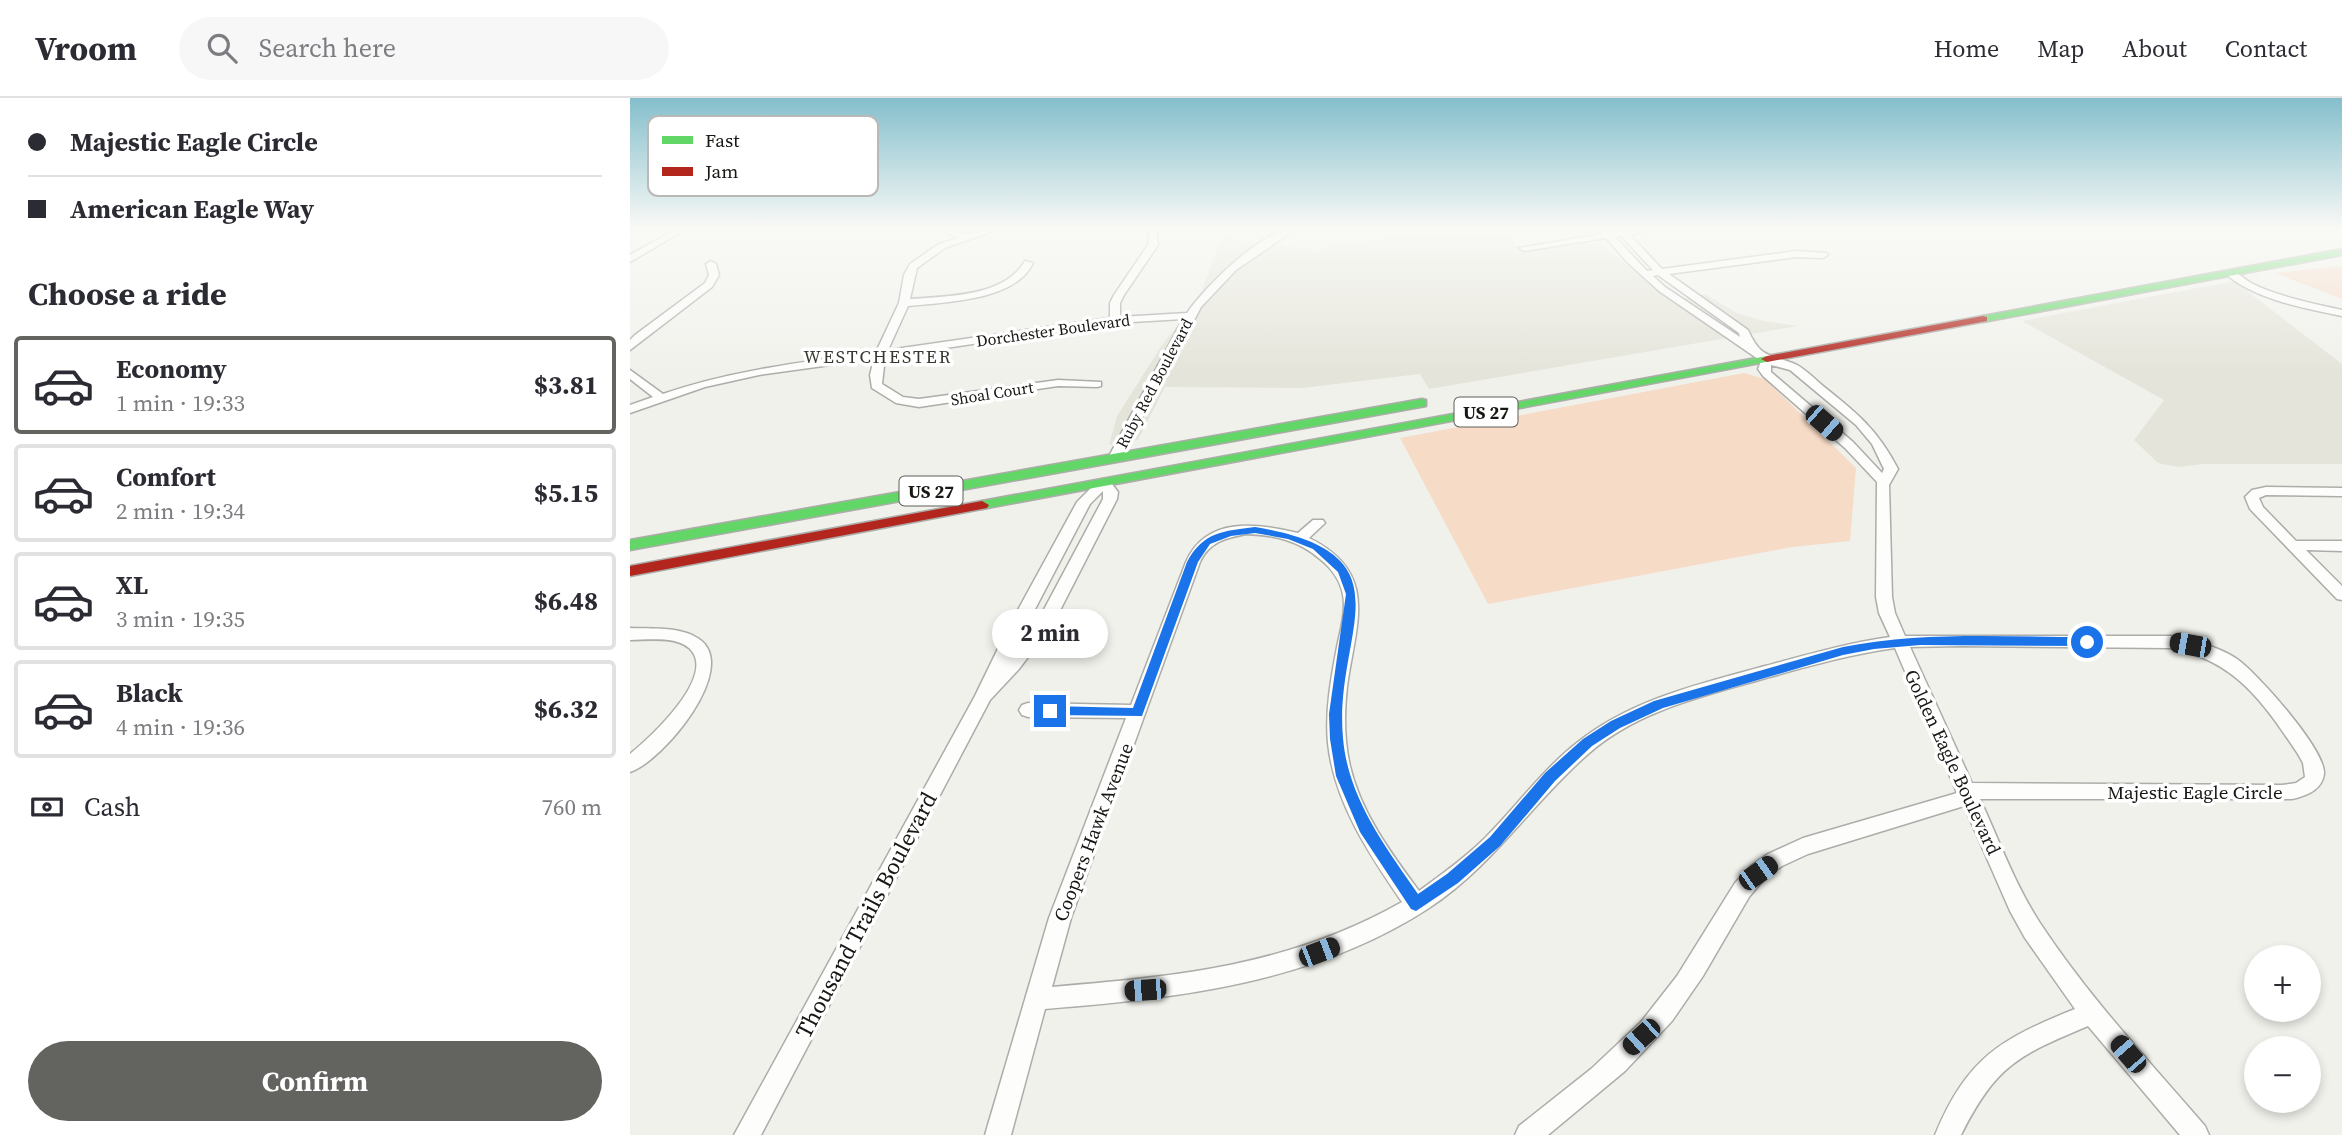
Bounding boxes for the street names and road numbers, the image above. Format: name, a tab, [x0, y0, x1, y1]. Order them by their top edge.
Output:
street label: Dorchester Boulevard	[975, 308, 1131, 352]
street label: Ruby Red Boulevard	[1110, 314, 1198, 452]
street label: Shoal Court	[949, 375, 1036, 410]
road number: US 27	[1454, 398, 1518, 426]
road number: US 27	[900, 477, 962, 506]
street label: Golden Eagle Boulevard	[1899, 665, 2007, 859]
street label: Coopers Hawk Avenue	[1047, 739, 1139, 925]
street label: Majestic Eagle Circle	[2107, 779, 2283, 805]
street label: Thousand Trails Boulevard	[787, 786, 945, 1044]

